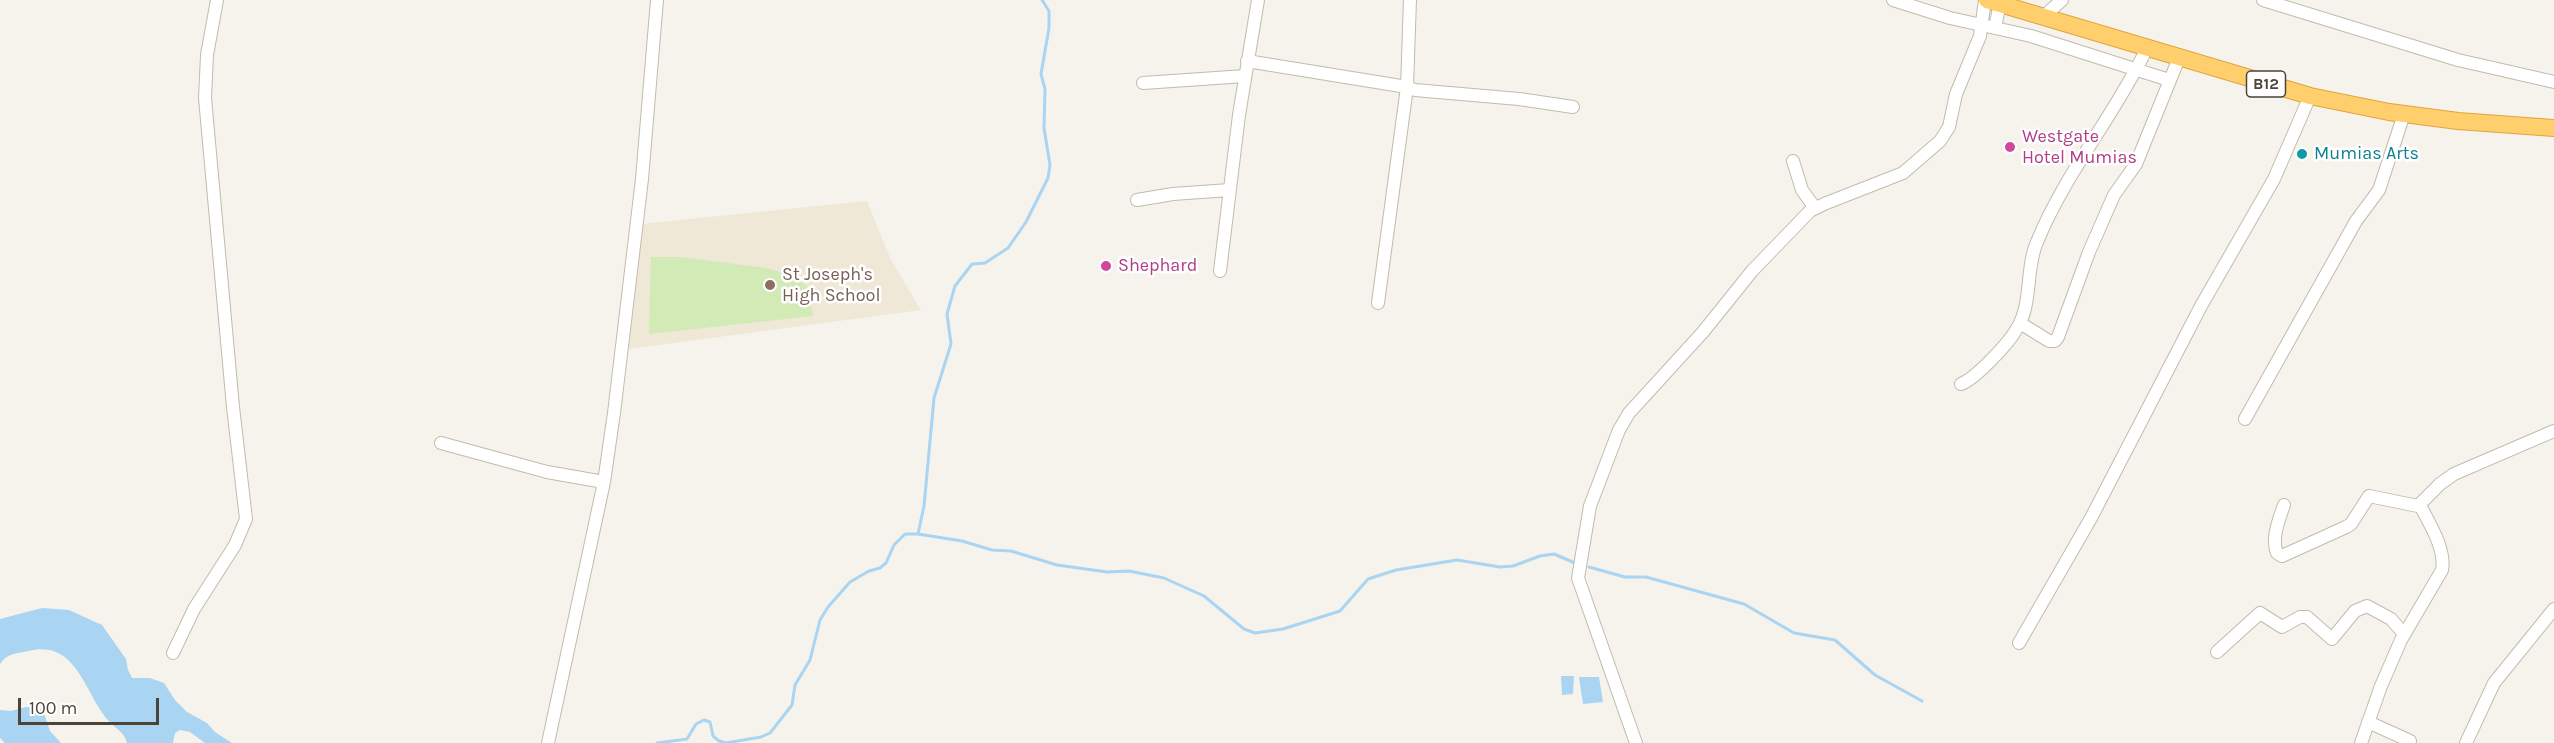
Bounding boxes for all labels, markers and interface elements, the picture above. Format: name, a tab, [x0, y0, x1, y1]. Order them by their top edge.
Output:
road number: B12	[2246, 71, 2286, 97]
place label: Westgate Hotel Mumias	[2022, 126, 2137, 168]
marker: Westgate Hotel Mumias	[2003, 140, 2017, 154]
place label: Mumias Arts	[2314, 143, 2419, 165]
marker: Mumias Arts	[2295, 147, 2309, 161]
place label: Shephard	[1118, 255, 1197, 277]
marker: Shephard	[1099, 259, 1113, 273]
place label: St Joseph's High School	[782, 264, 880, 306]
marker: St Joseph's High School	[763, 278, 777, 292]
scale bar	[21, 686, 162, 724]
text: 100 m	[29, 697, 77, 719]

